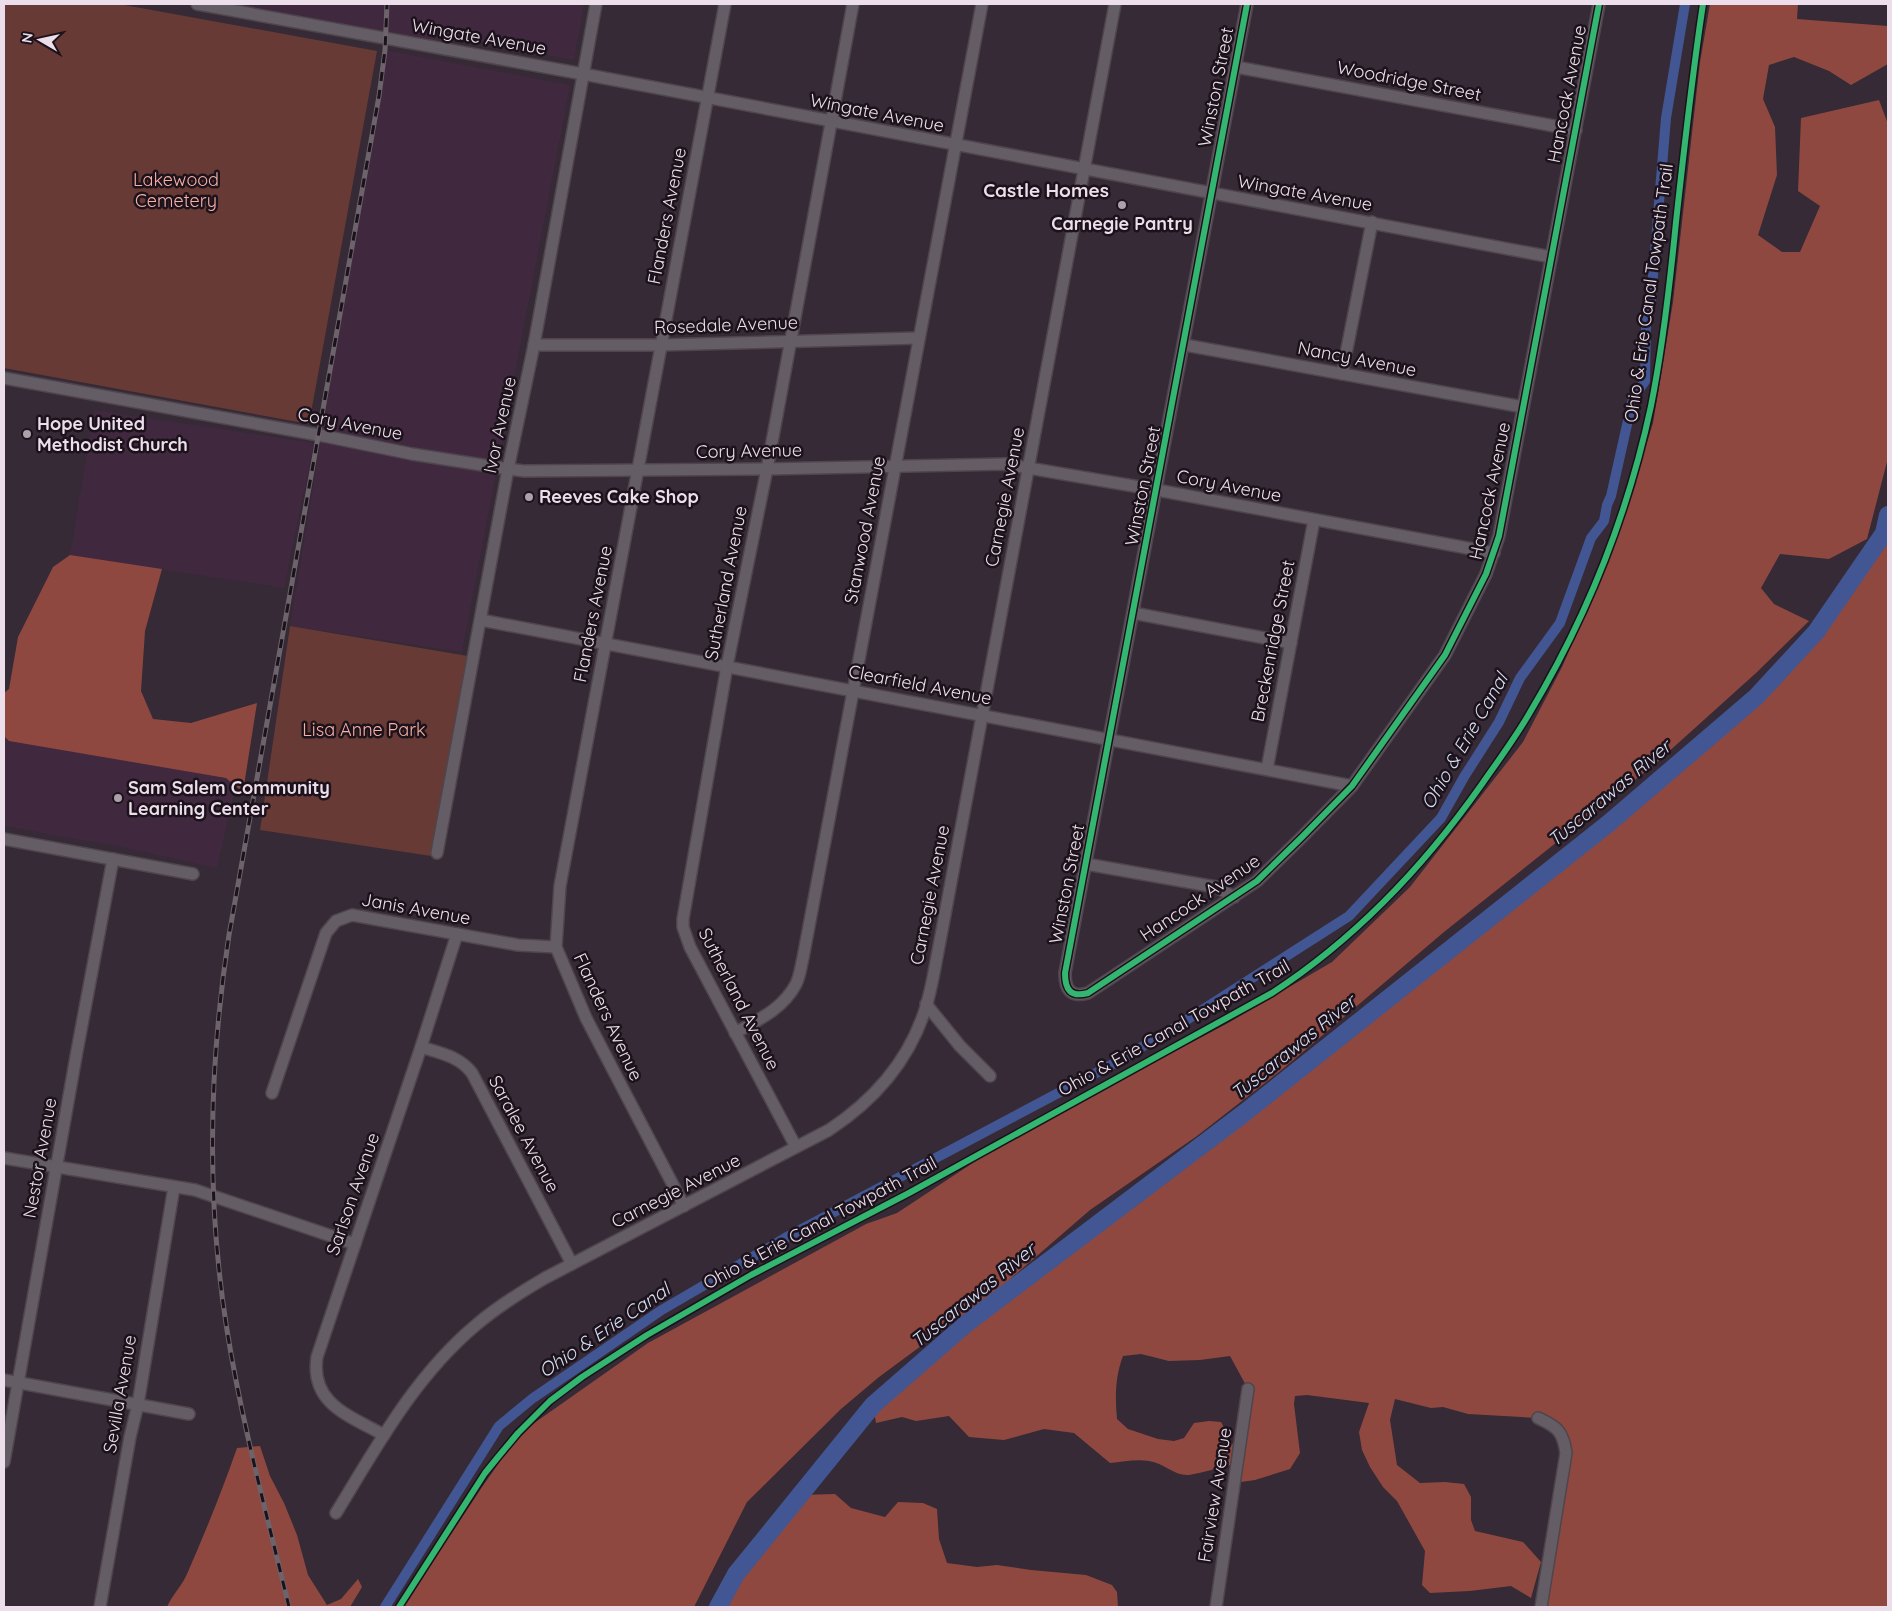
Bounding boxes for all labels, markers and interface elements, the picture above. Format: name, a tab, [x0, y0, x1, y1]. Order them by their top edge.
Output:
street label: Wingate Avenue	[410, 13, 548, 60]
north arrow	[15, 15, 65, 65]
street label: Hancock Avenue	[1542, 23, 1591, 165]
street label: Winston Street	[1193, 25, 1238, 149]
text: N	[17, 31, 37, 44]
street label: Woodridge Street	[1335, 55, 1483, 106]
street label: Wingate Avenue	[808, 88, 946, 137]
street label: Flanders Avenue	[642, 146, 691, 286]
street label: Ohio & Erie Canal Towpath Trail	[1619, 162, 1678, 424]
park label: Lakewood Cemetery	[133, 168, 219, 212]
street label: Wingate Avenue	[1236, 169, 1374, 216]
district label: Castle Homes	[983, 178, 1109, 202]
marker: Carnegie Pantry	[1116, 199, 1128, 211]
place label: Carnegie Pantry	[1051, 212, 1193, 235]
street label: Rosedale Avenue	[654, 310, 798, 339]
street label: Nancy Avenue	[1296, 336, 1418, 381]
street label: Ivor Avenue	[478, 374, 521, 475]
street label: Cory Avenue	[296, 402, 404, 445]
place label: Hope United Methodist Church	[37, 412, 188, 456]
street label: Hancock Avenue	[1464, 420, 1515, 562]
street label: Winston Street	[1120, 424, 1165, 548]
street label: Carnegie Avenue	[980, 425, 1029, 569]
marker: Hope United Methodist Church	[21, 428, 33, 440]
street label: Cory Avenue	[696, 438, 802, 463]
street label: Stanwood Avenue	[839, 454, 890, 606]
street label: Cory Avenue	[1175, 464, 1283, 507]
place label: Reeves Cake Shop	[539, 485, 699, 508]
marker: Reeves Cake Shop	[523, 491, 535, 503]
street label: Sutherland Avenue	[699, 504, 752, 662]
street label: Flanders Avenue	[568, 544, 617, 684]
street label: Breckenridge Street	[1246, 558, 1299, 724]
street label: Clearfield Avenue	[846, 659, 994, 710]
water label: Ohio & Erie Canal	[1415, 666, 1514, 813]
park label: Lisa Anne Park	[302, 718, 426, 741]
water label: Tuscarawas River	[1542, 733, 1678, 852]
place label: Sam Salem Community Learning Center	[128, 776, 330, 820]
marker: Sam Salem Community Learning Center	[112, 792, 124, 804]
street label: Winston Street	[1044, 822, 1089, 946]
street label: Carnegie Avenue	[905, 823, 954, 967]
street label: Hancock Avenue	[1135, 849, 1264, 946]
street label: Janis Avenue	[360, 888, 472, 929]
street label: Sutherland Avenue	[694, 924, 785, 1074]
street label: Flanders Avenue	[569, 949, 648, 1084]
street label: Ohio & Erie Canal Towpath Trail	[1054, 954, 1294, 1101]
water label: Tuscarawas River	[1226, 988, 1362, 1105]
street label: Saralee Avenue	[484, 1071, 565, 1196]
street label: Nestor Avenue	[18, 1096, 61, 1220]
street label: Sarlson Avenue	[321, 1129, 384, 1258]
street label: Carnegie Avenue	[607, 1148, 744, 1233]
street label: Ohio & Erie Canal Towpath Trail	[699, 1151, 941, 1294]
water label: Tuscarawas River	[906, 1236, 1042, 1353]
water label: Ohio & Erie Canal	[534, 1276, 676, 1383]
street label: Sevilla Avenue	[98, 1333, 141, 1455]
street label: Fairview Avenue	[1193, 1426, 1237, 1564]

